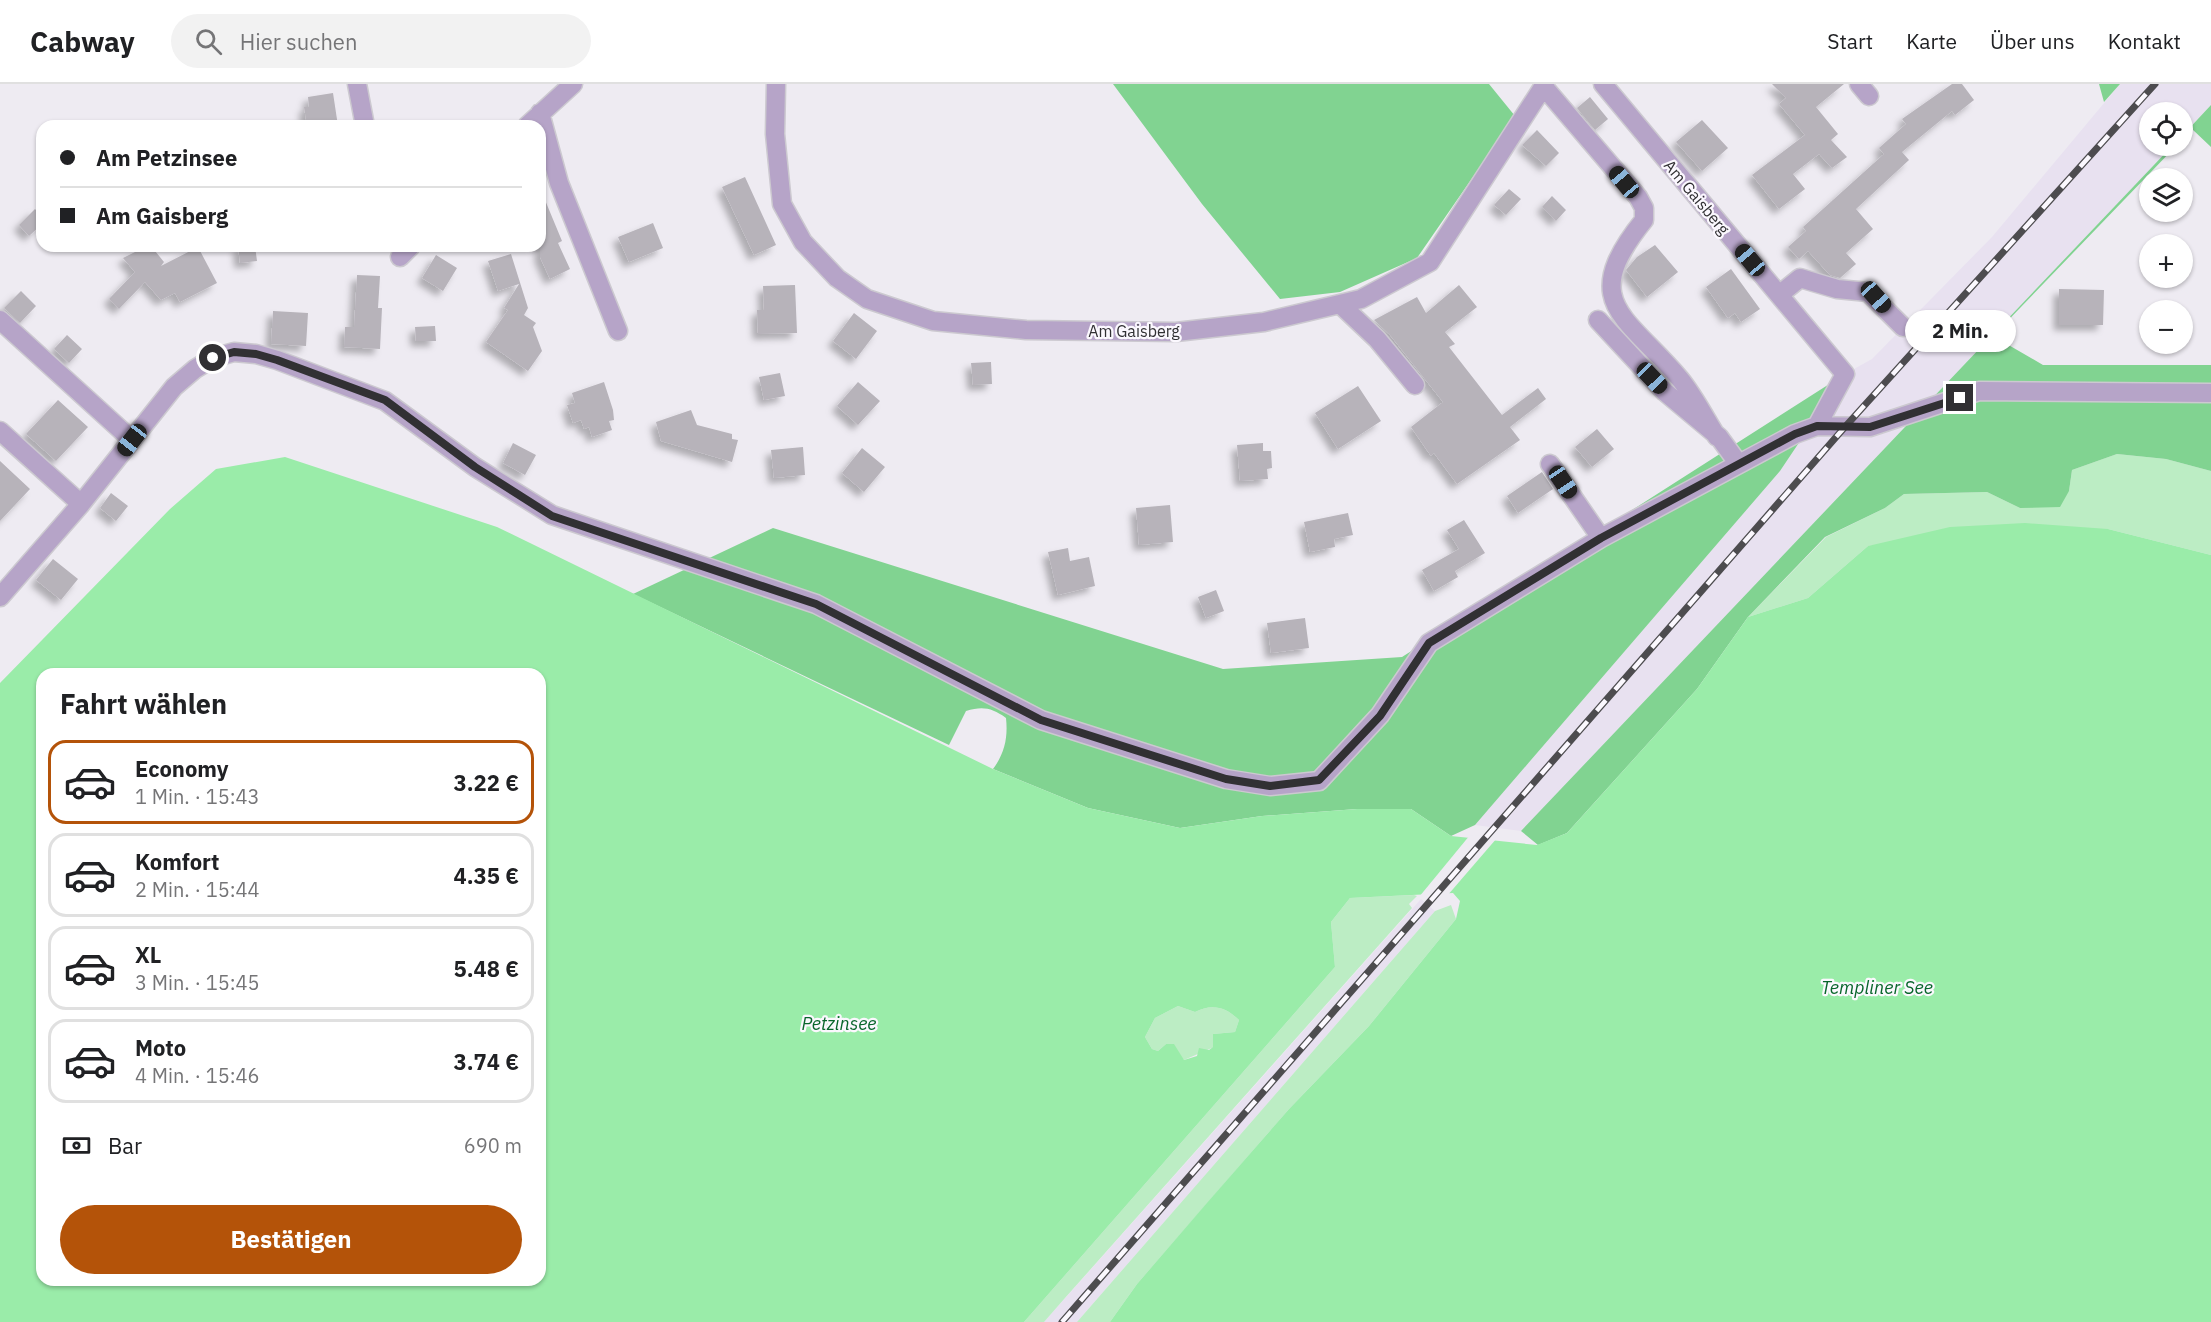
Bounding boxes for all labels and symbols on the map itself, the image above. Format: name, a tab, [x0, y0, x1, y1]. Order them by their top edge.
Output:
street label: Am Gaisberg	[1660, 156, 1734, 239]
car	[1606, 162, 1642, 202]
car	[1732, 240, 1768, 280]
car	[1857, 278, 1895, 316]
callout: 2 Min.	[1904, 311, 2016, 353]
street label: Am Gaisberg	[1088, 321, 1180, 341]
route start	[199, 344, 226, 371]
car	[1633, 359, 1671, 397]
route end	[1946, 384, 1973, 411]
car	[114, 420, 150, 460]
car	[1545, 462, 1581, 502]
water label: Templiner See	[1821, 976, 1933, 999]
water label: Petzinsee	[801, 1012, 877, 1035]

